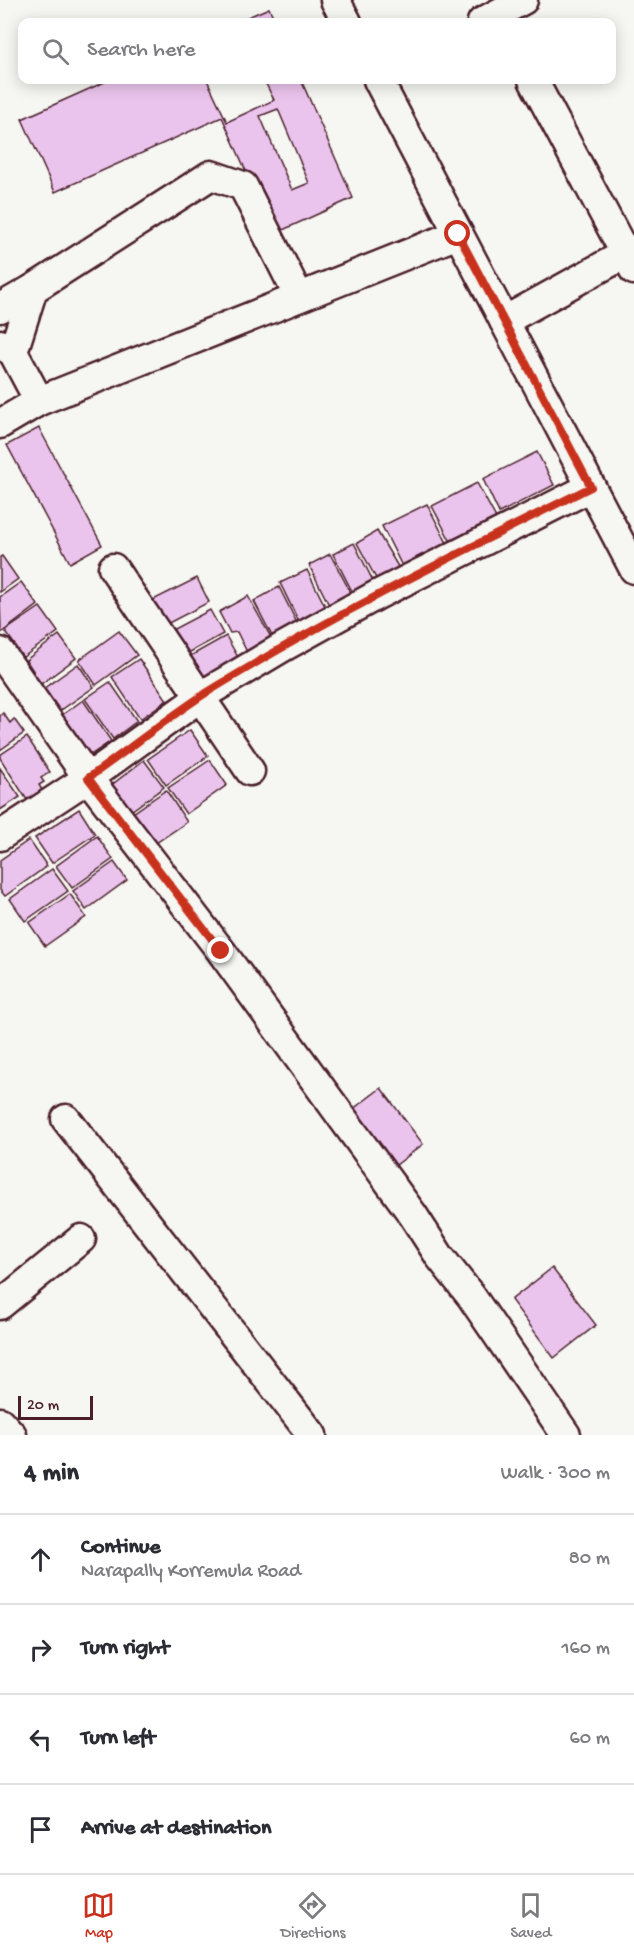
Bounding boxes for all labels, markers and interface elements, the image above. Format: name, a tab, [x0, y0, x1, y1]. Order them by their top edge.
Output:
search box	[18, 18, 616, 84]
icon: search	[39, 35, 72, 68]
text: Search here	[87, 38, 195, 64]
route start	[444, 220, 470, 246]
route end	[207, 937, 233, 963]
scale bar	[18, 1393, 93, 1420]
text: 20 m	[27, 1397, 59, 1416]
text: 4 min	[24, 1459, 79, 1490]
text: Walk · 300 m	[501, 1463, 610, 1486]
text: Continue	[81, 1535, 161, 1561]
icon: ahead	[24, 1543, 57, 1576]
text: 80 m	[569, 1548, 610, 1571]
text: Narapally Korremula Road	[81, 1561, 301, 1584]
icon: right	[24, 1633, 57, 1666]
text: Turn right	[81, 1636, 169, 1662]
text: 160 m	[561, 1638, 610, 1661]
icon: left	[24, 1723, 57, 1756]
text: Turn left	[81, 1726, 155, 1752]
text: 60 m	[570, 1728, 610, 1751]
icon: arrive	[24, 1813, 57, 1846]
text: Arrive at destination	[81, 1816, 271, 1842]
tab: Map	[82, 1889, 115, 1944]
tab: Directions	[280, 1889, 346, 1944]
tab: Saved	[510, 1889, 551, 1944]

